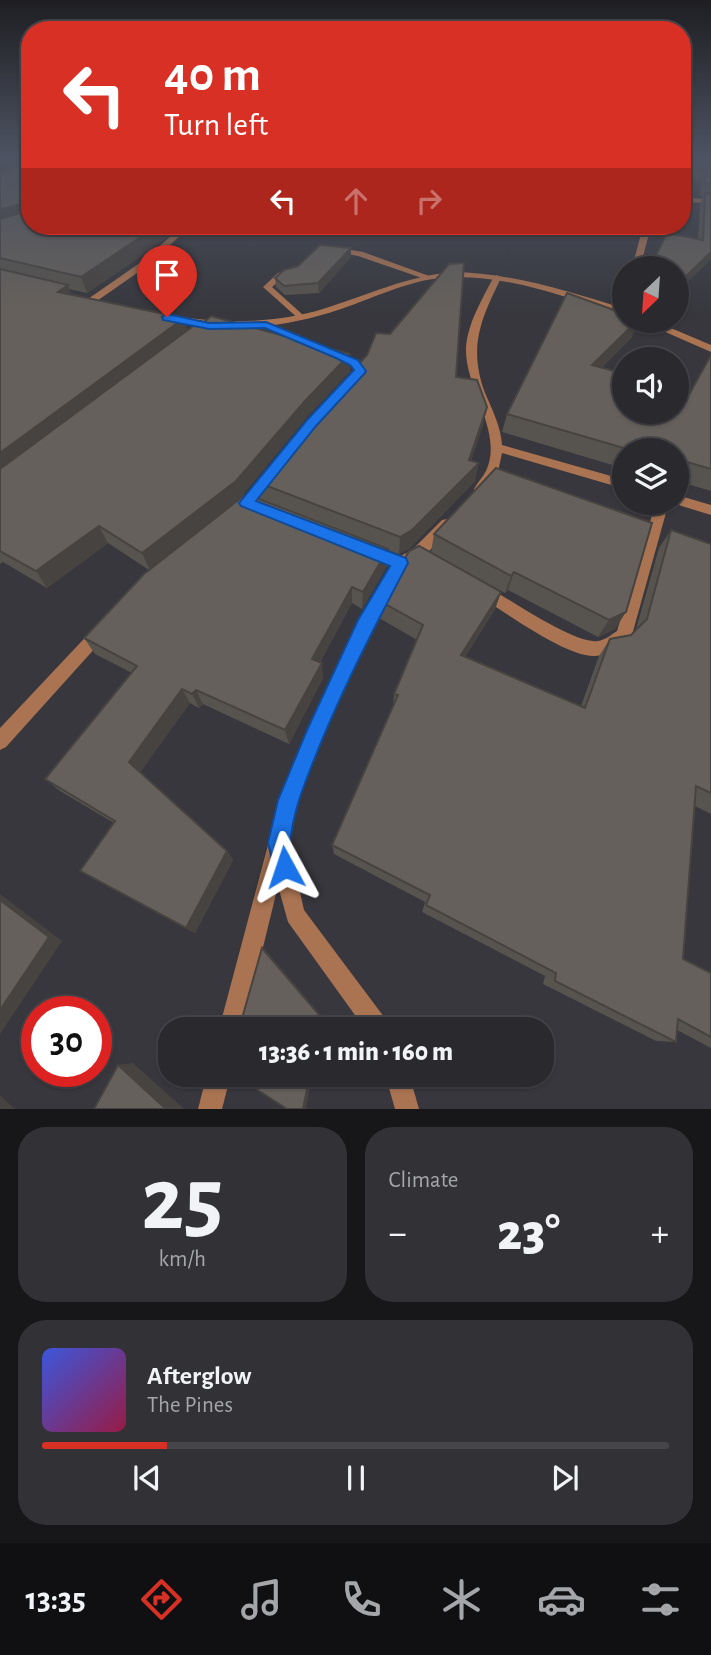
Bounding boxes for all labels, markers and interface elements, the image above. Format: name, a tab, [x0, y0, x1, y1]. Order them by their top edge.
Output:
icon: left	[49, 49, 140, 140]
text: 40 m	[164, 51, 261, 100]
text: Turn left	[164, 109, 268, 141]
icon: left	[264, 182, 302, 220]
icon: ahead	[337, 182, 375, 220]
icon: right	[410, 182, 448, 220]
pin	[137, 245, 197, 317]
icon: arrive	[148, 256, 186, 294]
north arrow	[612, 256, 690, 332]
map controls	[612, 256, 689, 515]
button: sound	[612, 347, 689, 424]
button: layers	[612, 438, 689, 515]
position arrow	[248, 830, 322, 904]
speed limit sign: 30	[21, 996, 112, 1087]
text: 13:36 · 1 min · 160 m	[259, 1039, 453, 1065]
text: 25	[141, 1155, 223, 1246]
text: Climate	[389, 1169, 458, 1192]
text: 23°	[497, 1207, 560, 1259]
text: −	[389, 1215, 407, 1253]
text: +	[651, 1215, 669, 1253]
text: km/h	[159, 1248, 206, 1271]
text: Afterglow	[147, 1363, 251, 1389]
text: The Pines	[147, 1394, 233, 1417]
icon: previous	[128, 1459, 166, 1497]
icon: pause	[337, 1459, 375, 1497]
icon: next	[546, 1459, 584, 1497]
icon: directions	[137, 1575, 186, 1624]
icon: music	[237, 1575, 286, 1624]
icon: phone	[337, 1575, 386, 1624]
icon: climate	[437, 1575, 486, 1624]
icon: car	[537, 1575, 586, 1624]
icon: filters	[636, 1575, 685, 1624]
text: 13:35	[25, 1583, 86, 1615]

